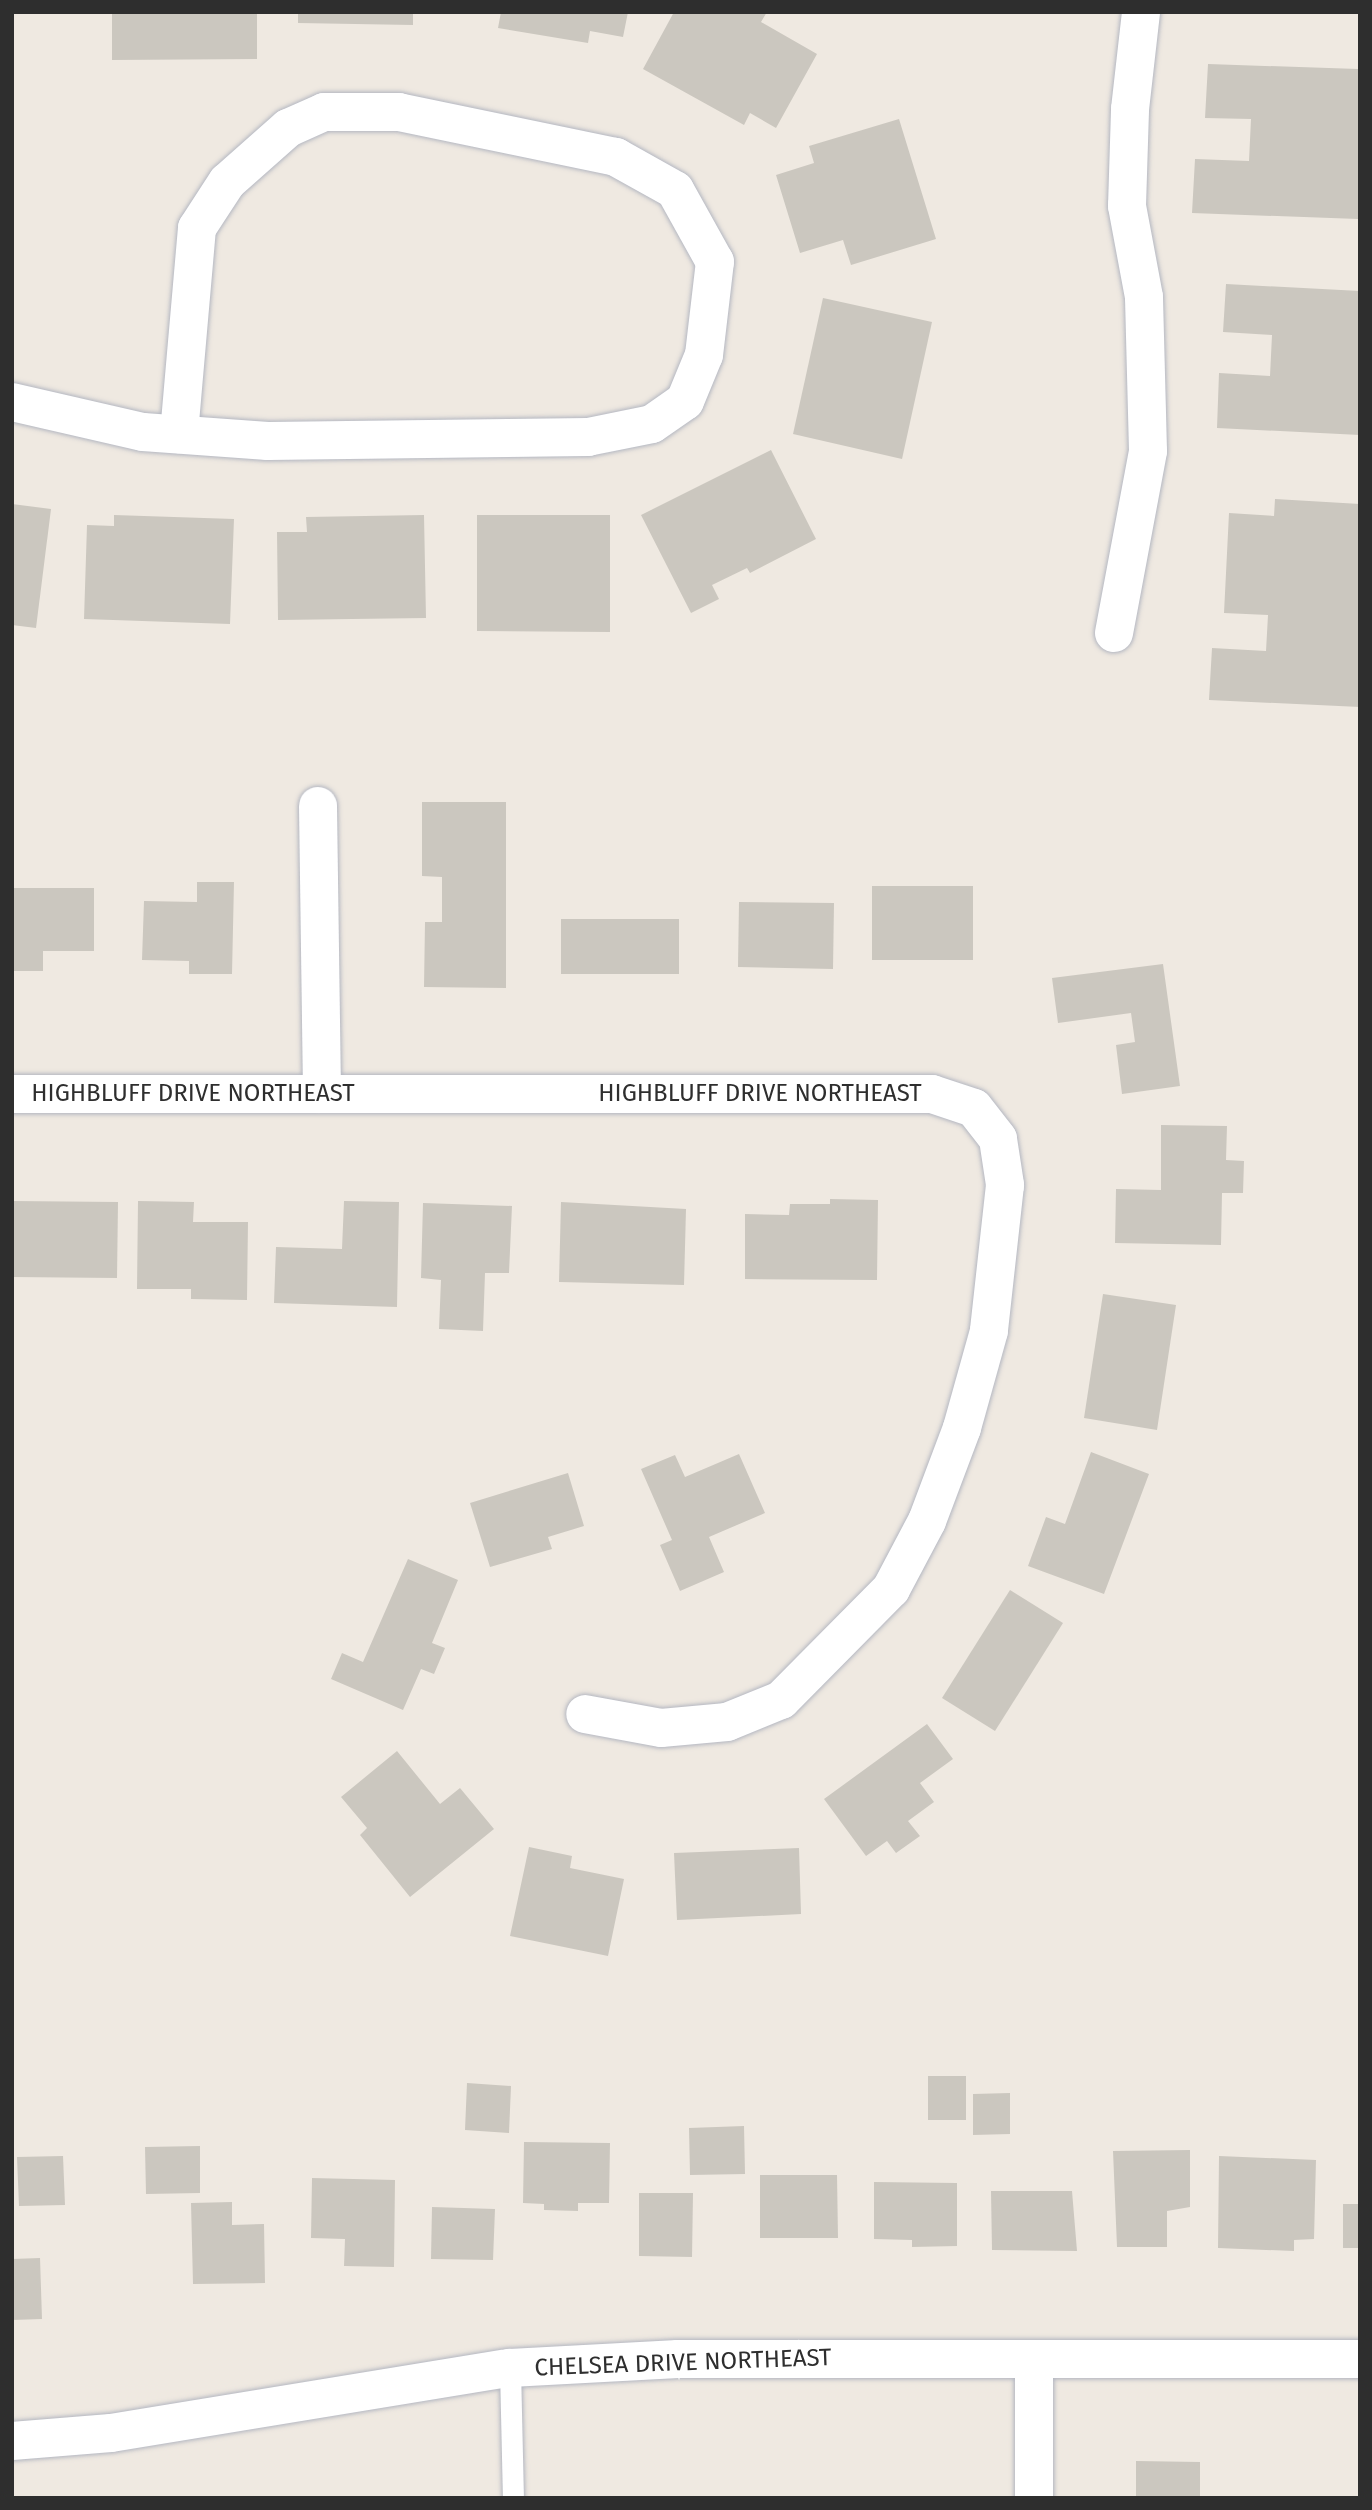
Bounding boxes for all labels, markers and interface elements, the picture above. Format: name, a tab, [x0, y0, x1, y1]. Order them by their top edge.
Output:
street label: HIGHBLUFF DRIVE NORTHEAST	[31, 1080, 355, 1108]
street label: HIGHBLUFF DRIVE NORTHEAST	[598, 1080, 922, 1108]
street label: CHELSEA DRIVE NORTHEAST	[534, 2343, 832, 2383]

